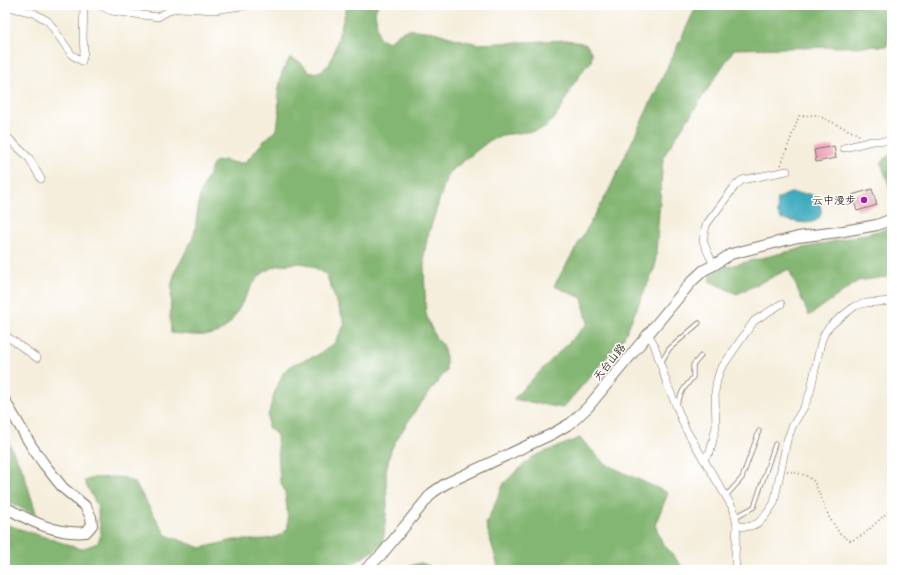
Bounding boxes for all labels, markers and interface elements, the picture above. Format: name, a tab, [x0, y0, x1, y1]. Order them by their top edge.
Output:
place label: 云中漫步	[812, 192, 856, 210]
marker: 云中漫步	[859, 195, 869, 205]
street label: 天台山路	[589, 340, 631, 385]

